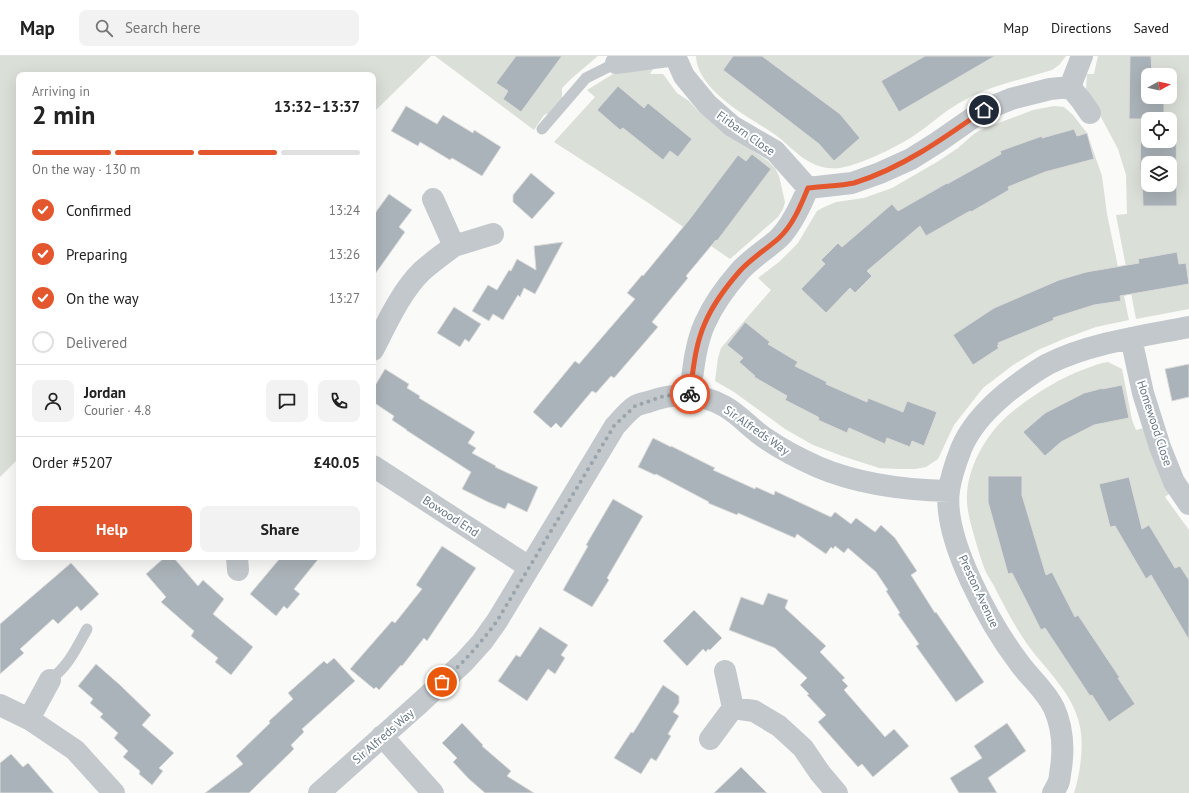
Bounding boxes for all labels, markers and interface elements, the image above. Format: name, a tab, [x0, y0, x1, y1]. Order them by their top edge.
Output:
search box	[79, 10, 359, 46]
text: Map	[20, 16, 55, 40]
icon: search	[93, 17, 115, 39]
text: Search here	[125, 18, 201, 37]
text: Map	[1003, 19, 1029, 37]
text: Directions	[1051, 19, 1111, 37]
text: Saved	[1133, 19, 1169, 37]
north arrow	[1141, 68, 1177, 104]
map controls	[1141, 68, 1177, 192]
text: Arriving in	[32, 83, 90, 100]
pin	[967, 93, 1001, 127]
text: 13:32–13:37	[274, 97, 360, 116]
text: 2 min	[32, 98, 95, 131]
icon: home	[973, 99, 995, 121]
street label: Firbarn Close	[714, 107, 778, 159]
button: locate	[1141, 112, 1177, 148]
button: layers	[1141, 156, 1177, 192]
text: On the way · 130 m	[32, 161, 140, 178]
icon: check	[32, 199, 54, 221]
text: Confirmed	[66, 201, 131, 220]
text: 13:24	[329, 202, 360, 219]
icon: check	[32, 243, 54, 265]
text: Preparing	[66, 245, 128, 264]
text: 13:26	[329, 246, 360, 263]
icon: check	[32, 287, 54, 309]
text: On the way	[66, 289, 139, 308]
text: 13:27	[329, 290, 360, 307]
text: Delivered	[66, 333, 127, 352]
courier	[670, 374, 710, 414]
street label: Homewood Close	[1134, 378, 1176, 468]
button: person	[32, 380, 74, 422]
button: chat	[266, 380, 308, 422]
button: phone	[318, 380, 360, 422]
text: Jordan	[84, 383, 126, 402]
icon: bike	[679, 383, 701, 405]
text: Courier · 4.8	[84, 402, 151, 419]
street label: Sir Alfreds Way	[721, 402, 793, 458]
text: Order #5207	[32, 453, 113, 472]
text: £40.05	[314, 453, 360, 472]
street label: Bowood End	[420, 492, 482, 540]
button: Help	[32, 506, 192, 552]
button: Share	[200, 506, 360, 552]
street label: Preston Avenue	[956, 552, 1002, 630]
pin	[425, 665, 459, 699]
icon: bag	[431, 671, 453, 693]
street label: Sir Alfreds Way	[349, 705, 417, 767]

